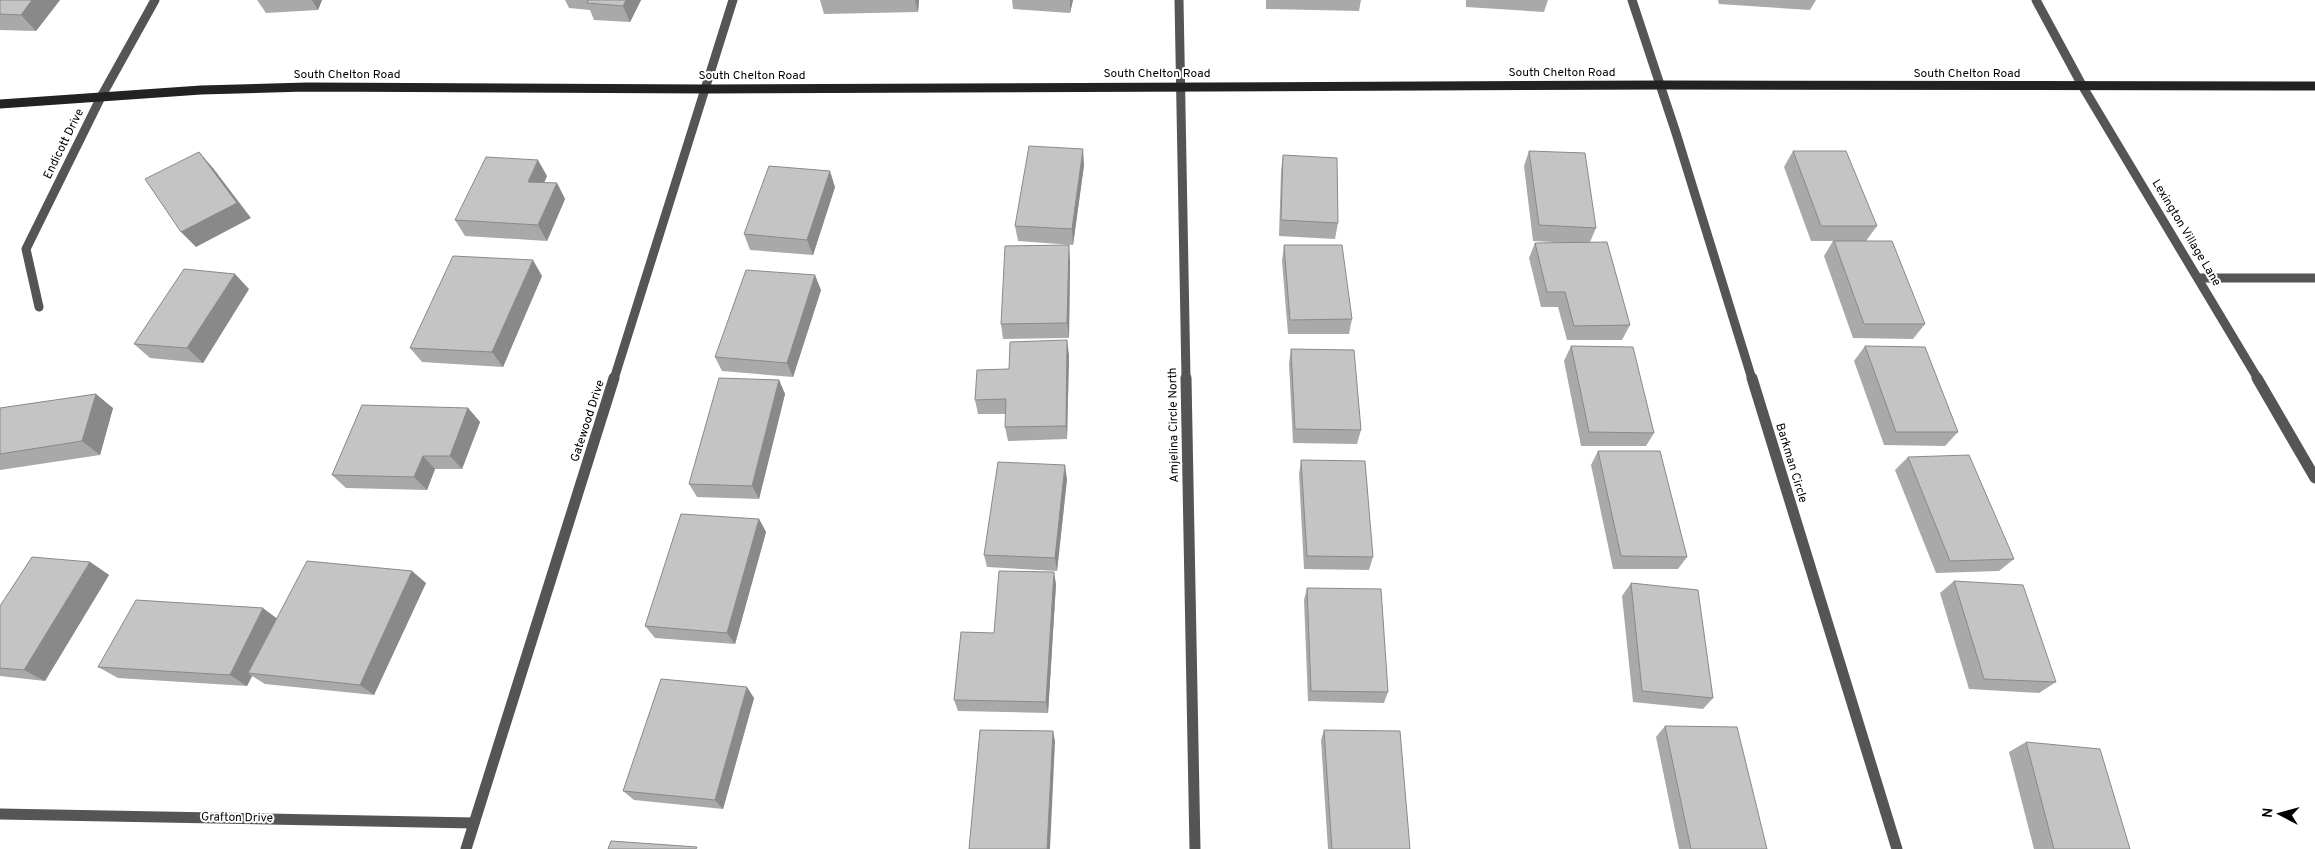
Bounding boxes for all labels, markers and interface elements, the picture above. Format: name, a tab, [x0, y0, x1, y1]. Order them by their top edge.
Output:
street label: South Chelton Road	[1508, 65, 1616, 81]
street label: South Chelton Road	[1103, 66, 1211, 82]
street label: South Chelton Road	[1913, 66, 2021, 82]
street label: South Chelton Road	[293, 67, 401, 83]
street label: South Chelton Road	[698, 68, 806, 84]
street label: Endicott Drive	[40, 106, 88, 182]
street label: Lexington Village Lane	[2148, 177, 2224, 289]
street label: Amjelina Circle North	[1165, 367, 1183, 483]
street label: Gatewood Drive	[567, 378, 609, 464]
street label: Barkman Circle	[1771, 421, 1811, 505]
north arrow	[2255, 789, 2305, 839]
text: N	[2260, 807, 2278, 819]
street label: Grafton Drive	[201, 809, 273, 827]

